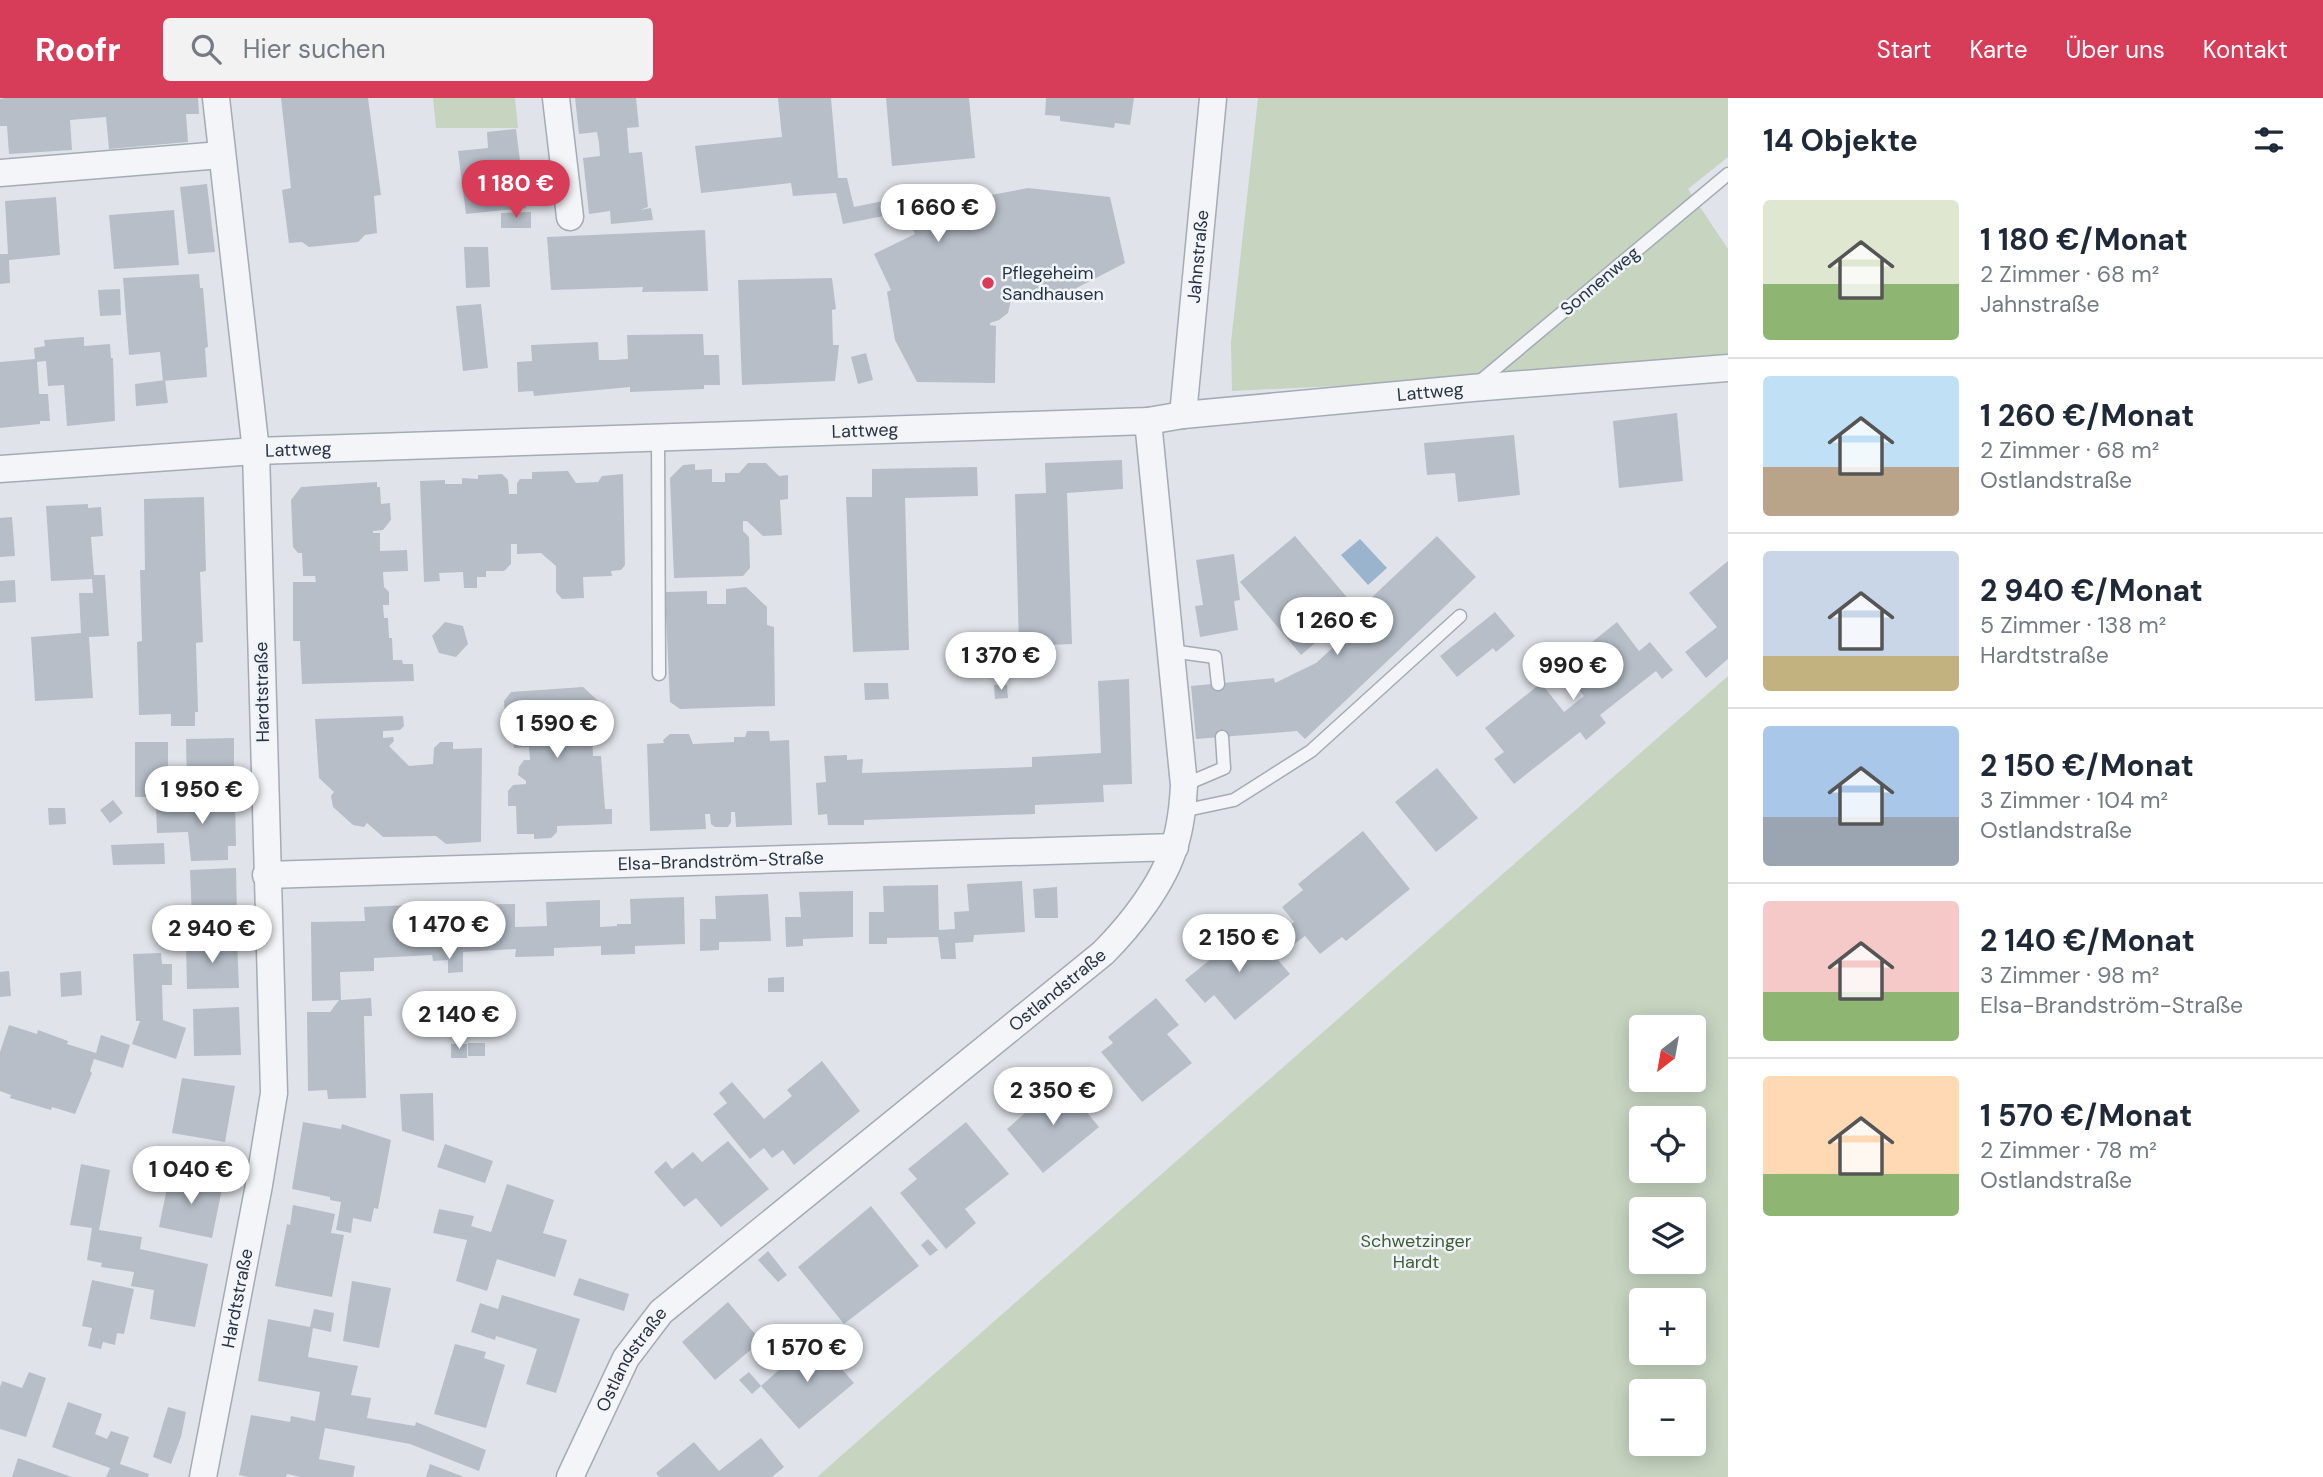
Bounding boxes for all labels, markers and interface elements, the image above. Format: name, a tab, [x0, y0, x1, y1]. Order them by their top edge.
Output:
search box	[163, 18, 653, 81]
text: Roofr	[35, 28, 121, 71]
icon: search	[187, 30, 225, 68]
text: Hier suchen	[243, 32, 386, 66]
text: Start	[1877, 34, 1931, 65]
text: Karte	[1969, 34, 2028, 65]
text: Über uns	[2066, 34, 2165, 65]
text: Kontakt	[2203, 34, 2288, 65]
text: 14 Objekte	[1763, 121, 1918, 160]
icon: filters	[2250, 121, 2288, 159]
pin: 1 180 €	[451, 160, 581, 220]
text: 1 180 €	[478, 168, 554, 198]
pin: 1 660 €	[873, 184, 1003, 244]
text: 1 660 €	[897, 192, 979, 222]
street label: Jahnstraße	[1182, 209, 1214, 304]
text: 1 180 €/Monat	[1980, 220, 2188, 259]
icon: home	[1819, 228, 1903, 312]
street label: Sonnenweg	[1556, 241, 1644, 321]
text: 2 Zimmer · 68 m²	[1980, 259, 2159, 289]
place label: Pflegeheim Sandhausen	[1002, 261, 1104, 306]
marker: Pflegeheim Sandhausen	[980, 275, 996, 291]
text: Jahnstraße	[1980, 289, 2100, 319]
street label: Lattweg	[1396, 377, 1465, 407]
text: 1 260 €/Monat	[1980, 396, 2194, 435]
icon: home	[1819, 404, 1903, 488]
street label: Lattweg	[831, 417, 899, 444]
text: 2 Zimmer · 68 m²	[1980, 435, 2159, 465]
street label: Lattweg	[265, 436, 332, 463]
text: Ostlandstraße	[1980, 465, 2132, 495]
text: 2 940 €/Monat	[1980, 571, 2203, 610]
icon: home	[1819, 579, 1903, 663]
pin: 1 260 €	[1272, 598, 1402, 657]
text: 1 260 €	[1296, 605, 1378, 635]
text: 5 Zimmer · 138 m²	[1980, 610, 2166, 640]
pin: 1 370 €	[936, 632, 1066, 692]
text: 1 370 €	[961, 640, 1041, 670]
text: Hardtstraße	[1980, 640, 2109, 670]
street label: Hardtstraße	[249, 641, 275, 743]
pin: 990 €	[1524, 642, 1622, 702]
text: 990 €	[1539, 650, 1607, 680]
pin: 1 590 €	[492, 700, 622, 760]
text: 1 590 €	[516, 708, 598, 738]
text: 2 150 €/Monat	[1980, 746, 2194, 785]
icon: home	[1819, 754, 1903, 838]
pin: 1 950 €	[137, 766, 267, 826]
text: 1 950 €	[161, 774, 243, 804]
text: 3 Zimmer · 104 m²	[1980, 785, 2168, 815]
text: Ostlandstraße	[1980, 815, 2132, 845]
street label: Elsa-Brandström-Straße	[617, 846, 824, 876]
pin: 1 470 €	[384, 902, 514, 961]
pin: 2 940 €	[147, 906, 277, 965]
text: 1 470 €	[409, 909, 489, 939]
text: 2 940 €	[168, 913, 256, 943]
pin: 2 150 €	[1174, 914, 1304, 974]
text: 2 140 €/Monat	[1980, 921, 2195, 960]
text: 2 150 €	[1198, 922, 1280, 952]
icon: home	[1819, 929, 1903, 1013]
street label: Ostlandstraße	[1004, 943, 1111, 1037]
text: 3 Zimmer · 98 m²	[1980, 960, 2159, 990]
text: Elsa-Brandström-Straße	[1980, 990, 2243, 1020]
pin: 2 140 €	[394, 992, 524, 1051]
text: 2 140 €	[418, 999, 500, 1029]
north arrow	[1629, 1015, 1706, 1092]
map controls	[1629, 1015, 1706, 1456]
pin: 2 350 €	[988, 1068, 1118, 1127]
text: 2 350 €	[1010, 1075, 1096, 1105]
text: 1 570 €/Monat	[1980, 1096, 2192, 1135]
icon: home	[1819, 1104, 1903, 1188]
button: locate	[1629, 1106, 1706, 1183]
text: 2 Zimmer · 78 m²	[1980, 1135, 2157, 1165]
pin: 1 040 €	[126, 1146, 256, 1206]
text: 1 040 €	[149, 1154, 233, 1184]
text: Ostlandstraße	[1980, 1165, 2132, 1195]
button: layers	[1629, 1197, 1706, 1274]
park label: Schwetzinger Hardt	[1361, 1229, 1472, 1274]
street label: Hardtstraße	[216, 1246, 259, 1350]
button: +	[1629, 1288, 1706, 1365]
street label: Ostlandstraße	[590, 1302, 673, 1416]
pin: 1 570 €	[742, 1324, 872, 1384]
text: 1 570 €	[767, 1332, 847, 1362]
button: −	[1629, 1379, 1706, 1456]

